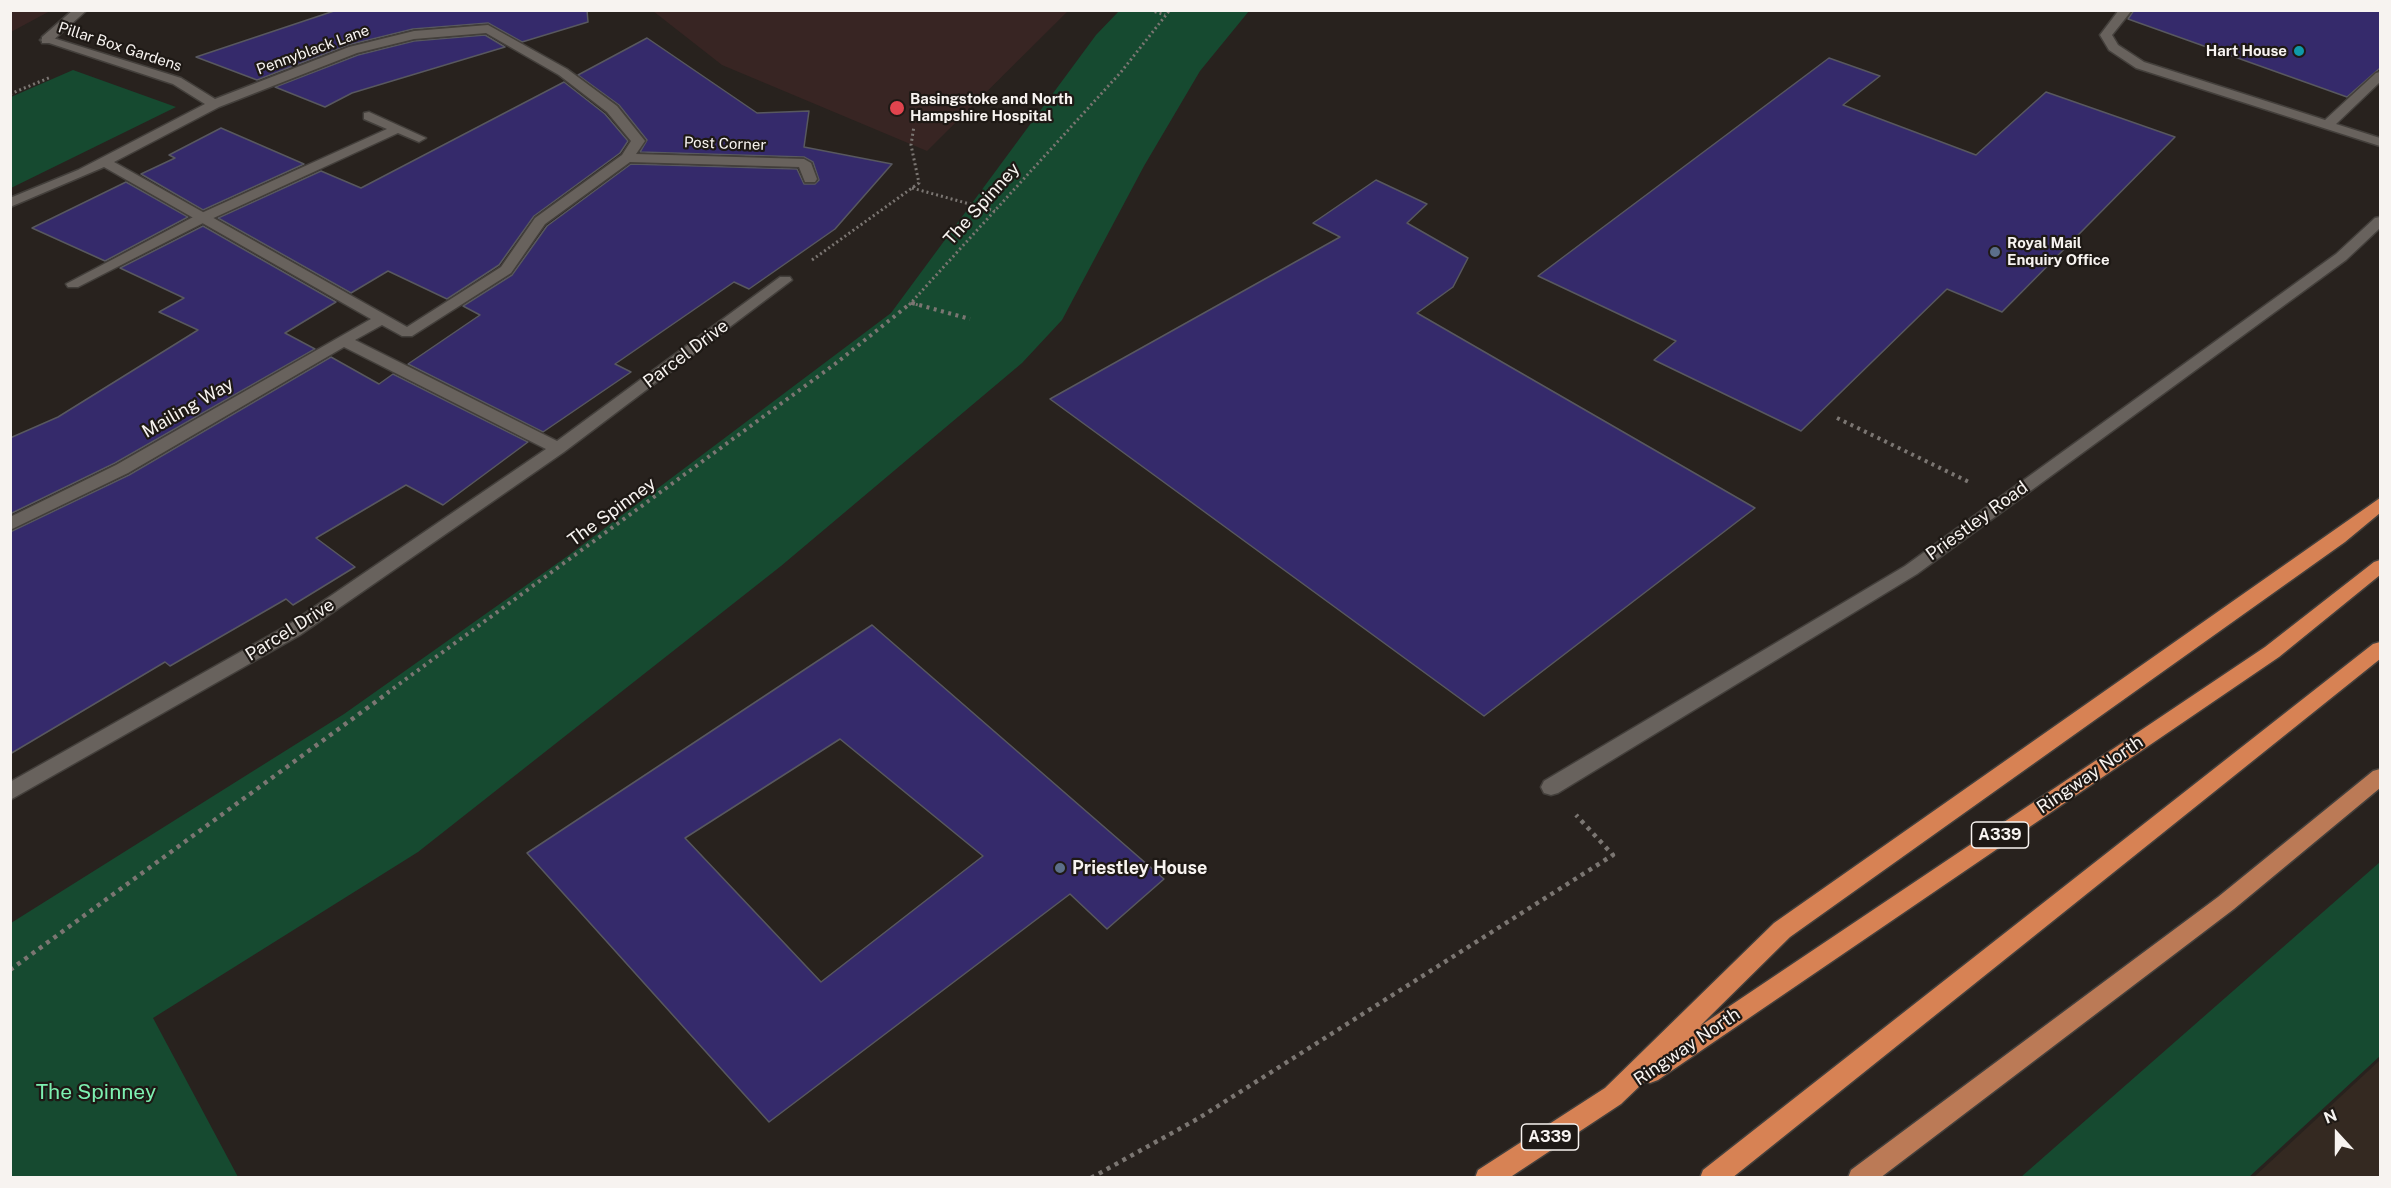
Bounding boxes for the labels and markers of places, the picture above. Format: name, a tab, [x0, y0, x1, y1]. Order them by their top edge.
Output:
place label: Hart House	[2206, 42, 2287, 60]
marker: Hart House	[2292, 44, 2306, 58]
place label: Basingstoke and North Hampshire Hospital	[910, 90, 1073, 125]
marker: Basingstoke and North Hampshire Hospital	[888, 99, 906, 117]
place label: Royal Mail Enquiry Office	[2007, 234, 2110, 269]
marker: Royal Mail Enquiry Office	[1988, 245, 2002, 259]
place label: Priestley House	[1072, 857, 1207, 879]
marker: Priestley House	[1053, 861, 1067, 875]

